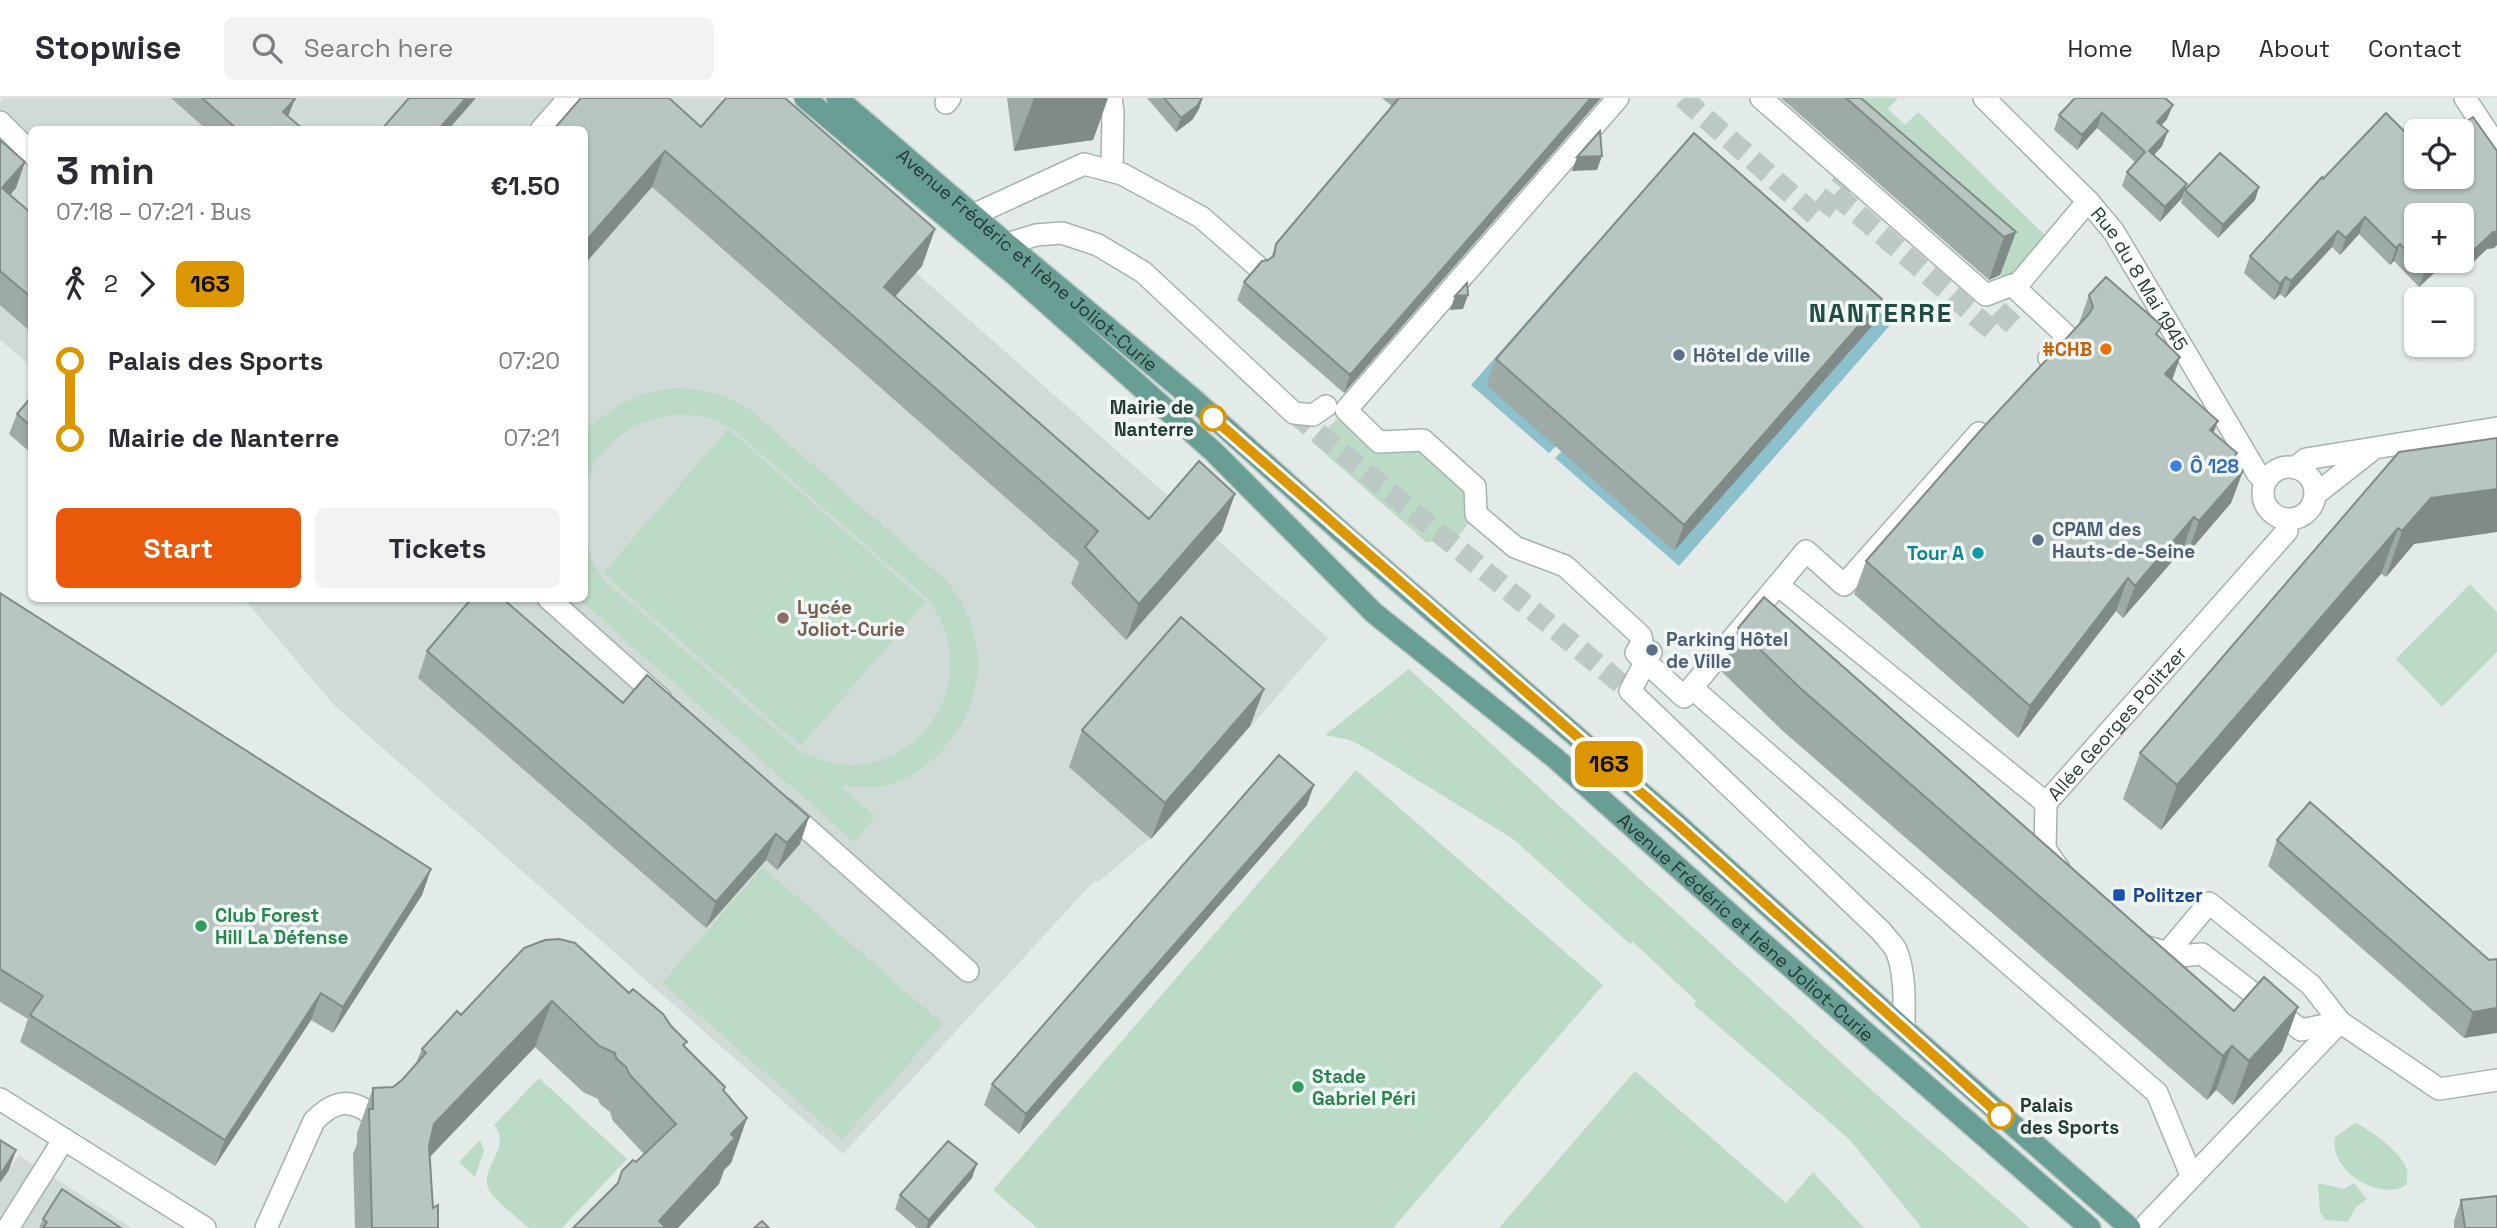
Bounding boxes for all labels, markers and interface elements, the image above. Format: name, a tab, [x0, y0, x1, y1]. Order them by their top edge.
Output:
search box	[224, 17, 714, 80]
text: Stopwise	[35, 27, 182, 69]
icon: search	[248, 29, 286, 67]
text: Search here	[304, 31, 453, 65]
text: Home	[2067, 33, 2133, 64]
text: Map	[2171, 33, 2221, 64]
text: About	[2259, 33, 2330, 64]
text: Contact	[2368, 33, 2462, 64]
map controls	[2404, 119, 2474, 357]
button: locate	[2404, 119, 2474, 189]
street label: Avenue Frédéric et Irène Joliot-Curie	[891, 143, 1163, 377]
text: 3 min	[56, 147, 155, 195]
text: €1.50	[490, 169, 560, 203]
text: 07:18 – 07:21 · Bus	[56, 197, 252, 227]
street label: Rue du 8 Mai 1945	[2085, 202, 2194, 355]
button: +	[2404, 203, 2474, 273]
icon: walk	[56, 265, 94, 303]
icon: forward	[128, 265, 166, 303]
text: 163	[190, 268, 230, 299]
text: 2	[104, 269, 118, 299]
button: −	[2404, 287, 2474, 357]
district label: NANTERRE	[1809, 296, 1953, 330]
place label: #CHB	[2043, 337, 2092, 362]
marker: #CHB	[2098, 341, 2114, 357]
place label: Hôtel de ville	[1693, 343, 1810, 368]
text: Palais des Sports	[108, 344, 323, 378]
text: 07:20	[498, 346, 560, 376]
marker: Hôtel de ville	[1671, 347, 1687, 363]
place label: Mairie de Nanterre	[1110, 395, 1194, 442]
marker: Mairie de Nanterre	[1200, 405, 1226, 431]
text: Mairie de Nanterre	[108, 421, 340, 455]
text: 07:21	[503, 423, 560, 453]
place label: Ô 128	[2190, 454, 2239, 479]
marker: Ô 128	[2168, 458, 2184, 474]
button: Start	[56, 508, 301, 588]
button: Tickets	[315, 508, 560, 588]
place label: CPAM des Hauts-de-Seine	[2052, 517, 2195, 564]
marker: CPAM des Hauts-de-Seine	[2030, 532, 2046, 548]
place label: Tour A	[1907, 541, 1964, 566]
marker: Tour A	[1970, 545, 1986, 561]
place label: Lycée Joliot-Curie	[797, 595, 905, 642]
marker: Lycée Joliot-Curie	[775, 610, 791, 626]
place label: Parking Hôtel de Ville	[1666, 627, 1788, 674]
street label: Allée Georges Politzer	[2042, 641, 2192, 806]
marker: Parking Hôtel de Ville	[1644, 642, 1660, 658]
line badge: 163	[1569, 741, 1649, 787]
text: 163	[1589, 748, 1629, 779]
street label: Avenue Frédéric et Irène Joliot-Curie	[1612, 808, 1879, 1047]
place label: Politzer	[2133, 883, 2203, 908]
marker: Politzer	[2111, 887, 2127, 903]
place label: Club Forest Hill La Défense	[215, 903, 348, 950]
marker: Club Forest Hill La Défense	[193, 918, 209, 934]
place label: Stade Gabriel Péri	[1312, 1064, 1416, 1111]
marker: Stade Gabriel Péri	[1290, 1079, 1306, 1095]
place label: Palais des Sports	[2020, 1093, 2119, 1140]
marker: Palais des Sports	[1988, 1103, 2014, 1129]

